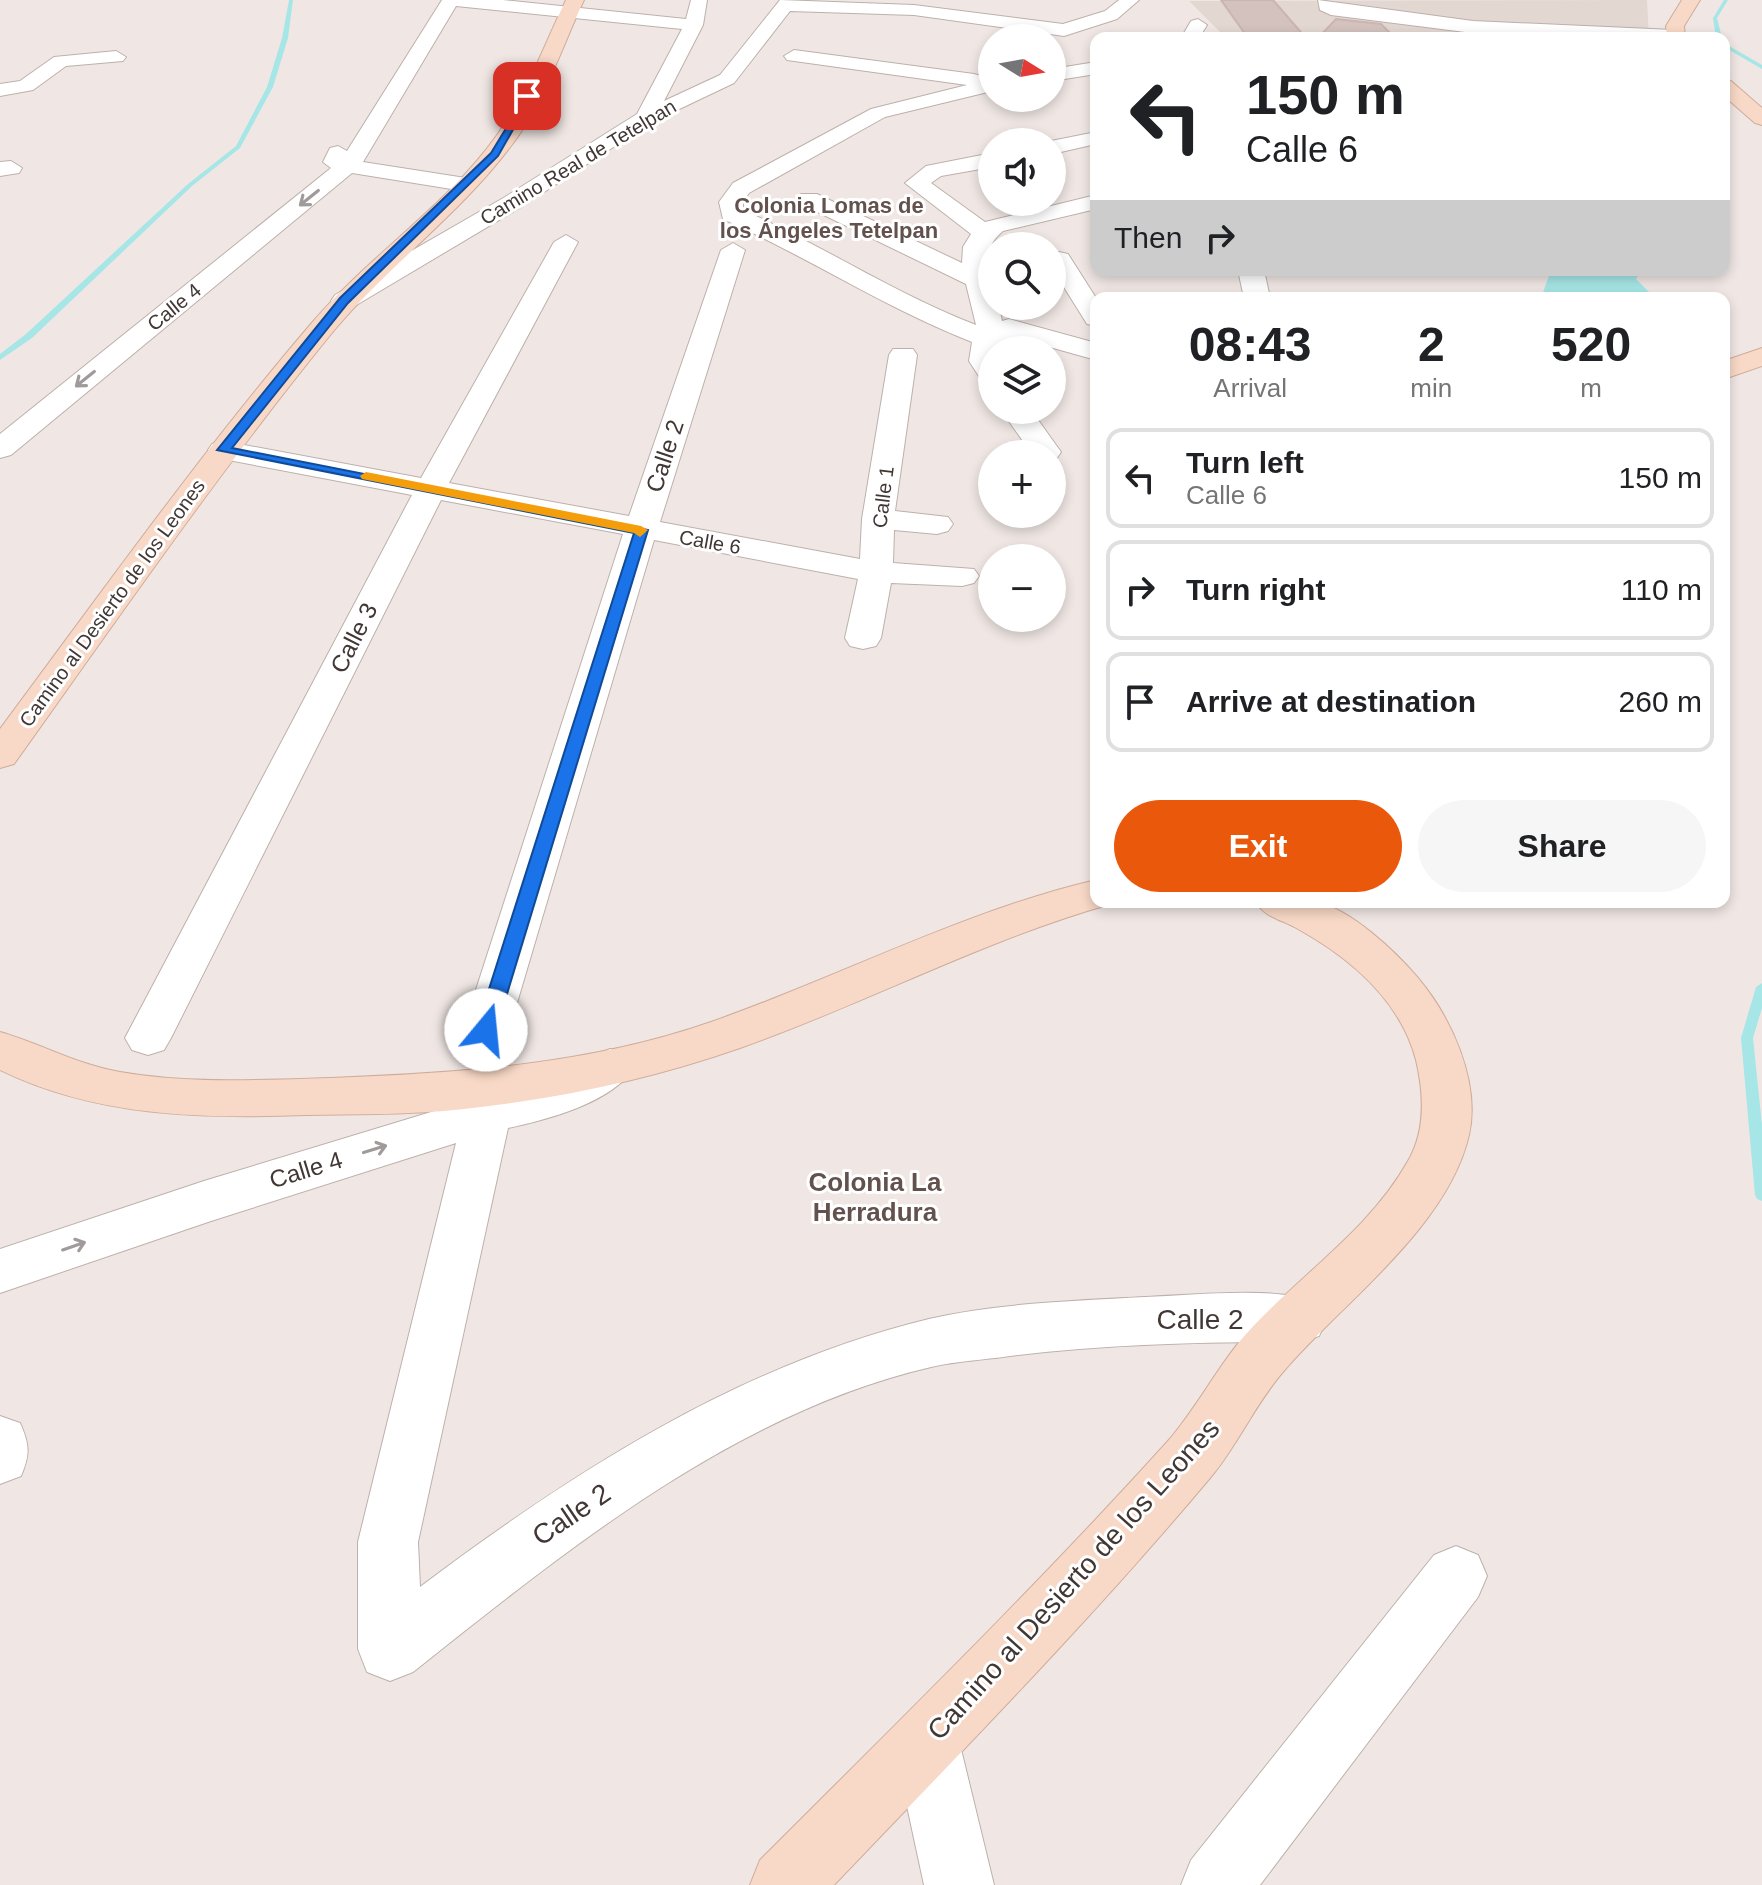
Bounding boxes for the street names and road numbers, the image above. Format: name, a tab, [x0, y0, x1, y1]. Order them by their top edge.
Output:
street label: Camino Real de Tetelpan	[476, 95, 680, 229]
street label: Calle 4	[143, 279, 205, 335]
street label: Calle 2	[640, 416, 689, 496]
street label: Calle 1	[868, 465, 898, 529]
street label: Camino al Desierto de los Leones	[15, 475, 209, 731]
street label: Calle 6	[677, 526, 743, 558]
street label: Calle 3	[325, 598, 383, 677]
street label: Calle 4	[266, 1146, 346, 1193]
street label: Calle 2	[1156, 1304, 1244, 1335]
street label: Camino al Desierto de los Leones	[921, 1413, 1225, 1746]
street label: Calle 2	[526, 1477, 616, 1552]

